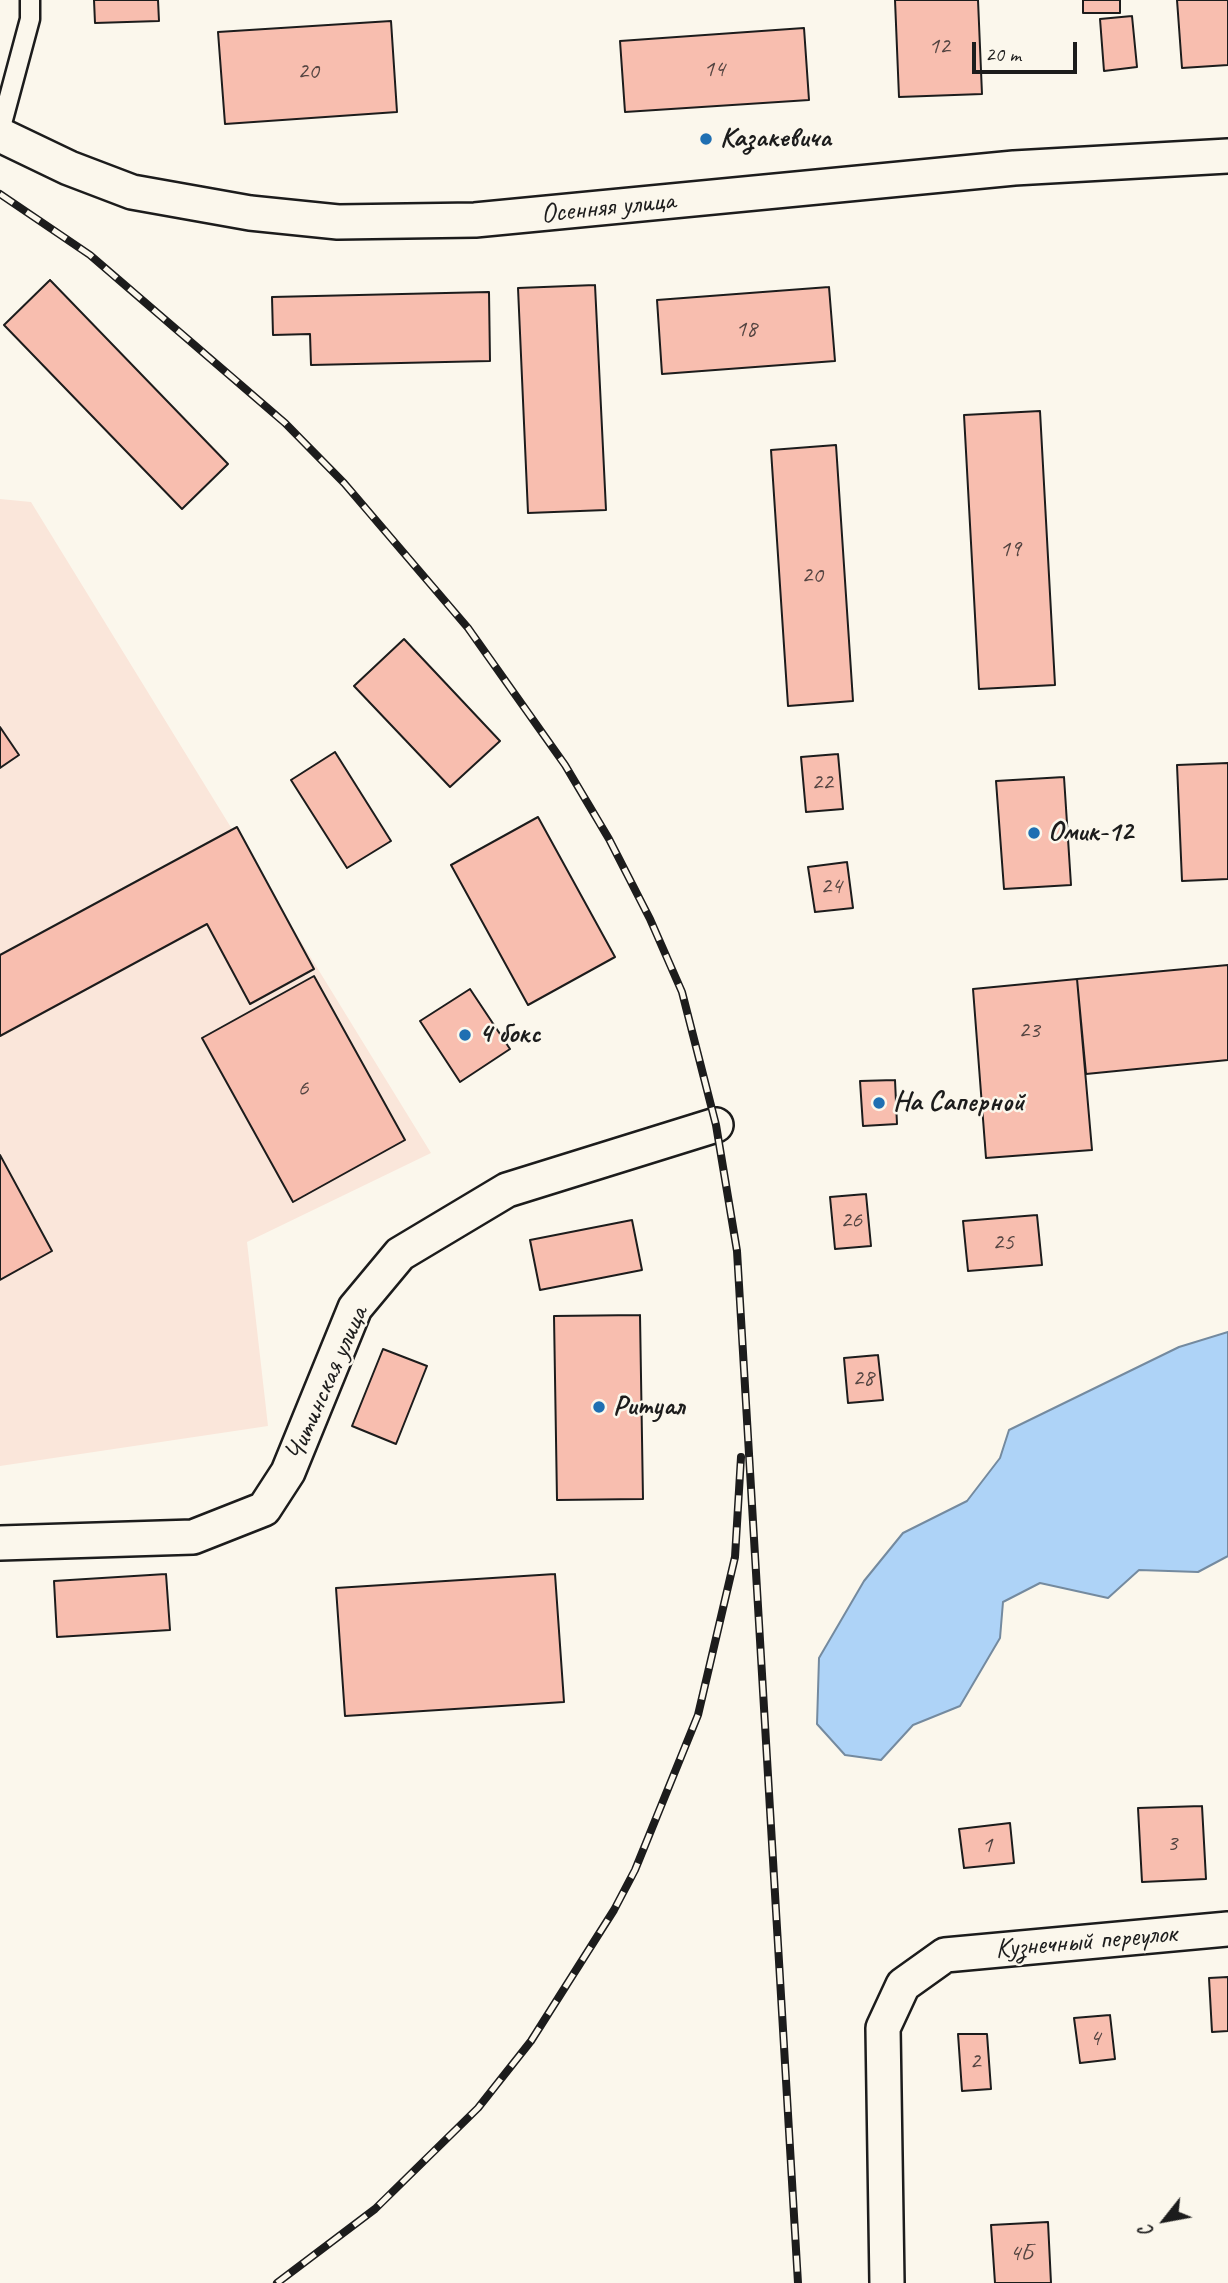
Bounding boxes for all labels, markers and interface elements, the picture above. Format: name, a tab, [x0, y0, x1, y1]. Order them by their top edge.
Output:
scale bar	[976, 28, 1081, 72]
house number: 12	[928, 33, 950, 61]
text: 20 m	[985, 41, 1021, 67]
house number: 14	[703, 56, 725, 84]
house number: 20	[297, 58, 319, 86]
place label: Казакевича	[720, 122, 831, 156]
marker: Казакевича	[698, 131, 714, 147]
street label: Осенняя улица	[539, 184, 677, 232]
house number: 18	[735, 316, 757, 344]
house number: 19	[999, 536, 1021, 564]
house number: 20	[801, 562, 823, 590]
house number: 22	[811, 769, 833, 797]
place label: Омик-12	[1048, 816, 1133, 850]
marker: Омик-12	[1026, 825, 1042, 841]
house number: 24	[820, 873, 842, 901]
house number: 23	[1018, 1017, 1040, 1045]
place label: 4 бокс	[479, 1018, 541, 1052]
marker: 4 бокс	[457, 1027, 473, 1043]
house number: 6	[298, 1075, 308, 1103]
place label: На Саперной	[893, 1086, 1024, 1120]
marker: На Саперной	[871, 1095, 887, 1111]
house number: 26	[840, 1207, 862, 1235]
house number: 25	[992, 1229, 1014, 1257]
street label: Читинская улица	[278, 1301, 376, 1467]
house number: 28	[852, 1365, 874, 1393]
place label: Ритуал	[613, 1390, 685, 1424]
marker: Ритуал	[591, 1399, 607, 1415]
house number: 3	[1167, 1830, 1177, 1858]
house number: 1	[982, 1832, 992, 1860]
street label: Кузнечный переулок	[994, 1917, 1178, 1967]
house number: 4	[1090, 2025, 1100, 2053]
house number: 2	[970, 2048, 980, 2076]
north arrow	[1130, 2185, 1200, 2255]
text: С	[1134, 2221, 1160, 2241]
house number: 4Б	[1009, 2240, 1033, 2268]

